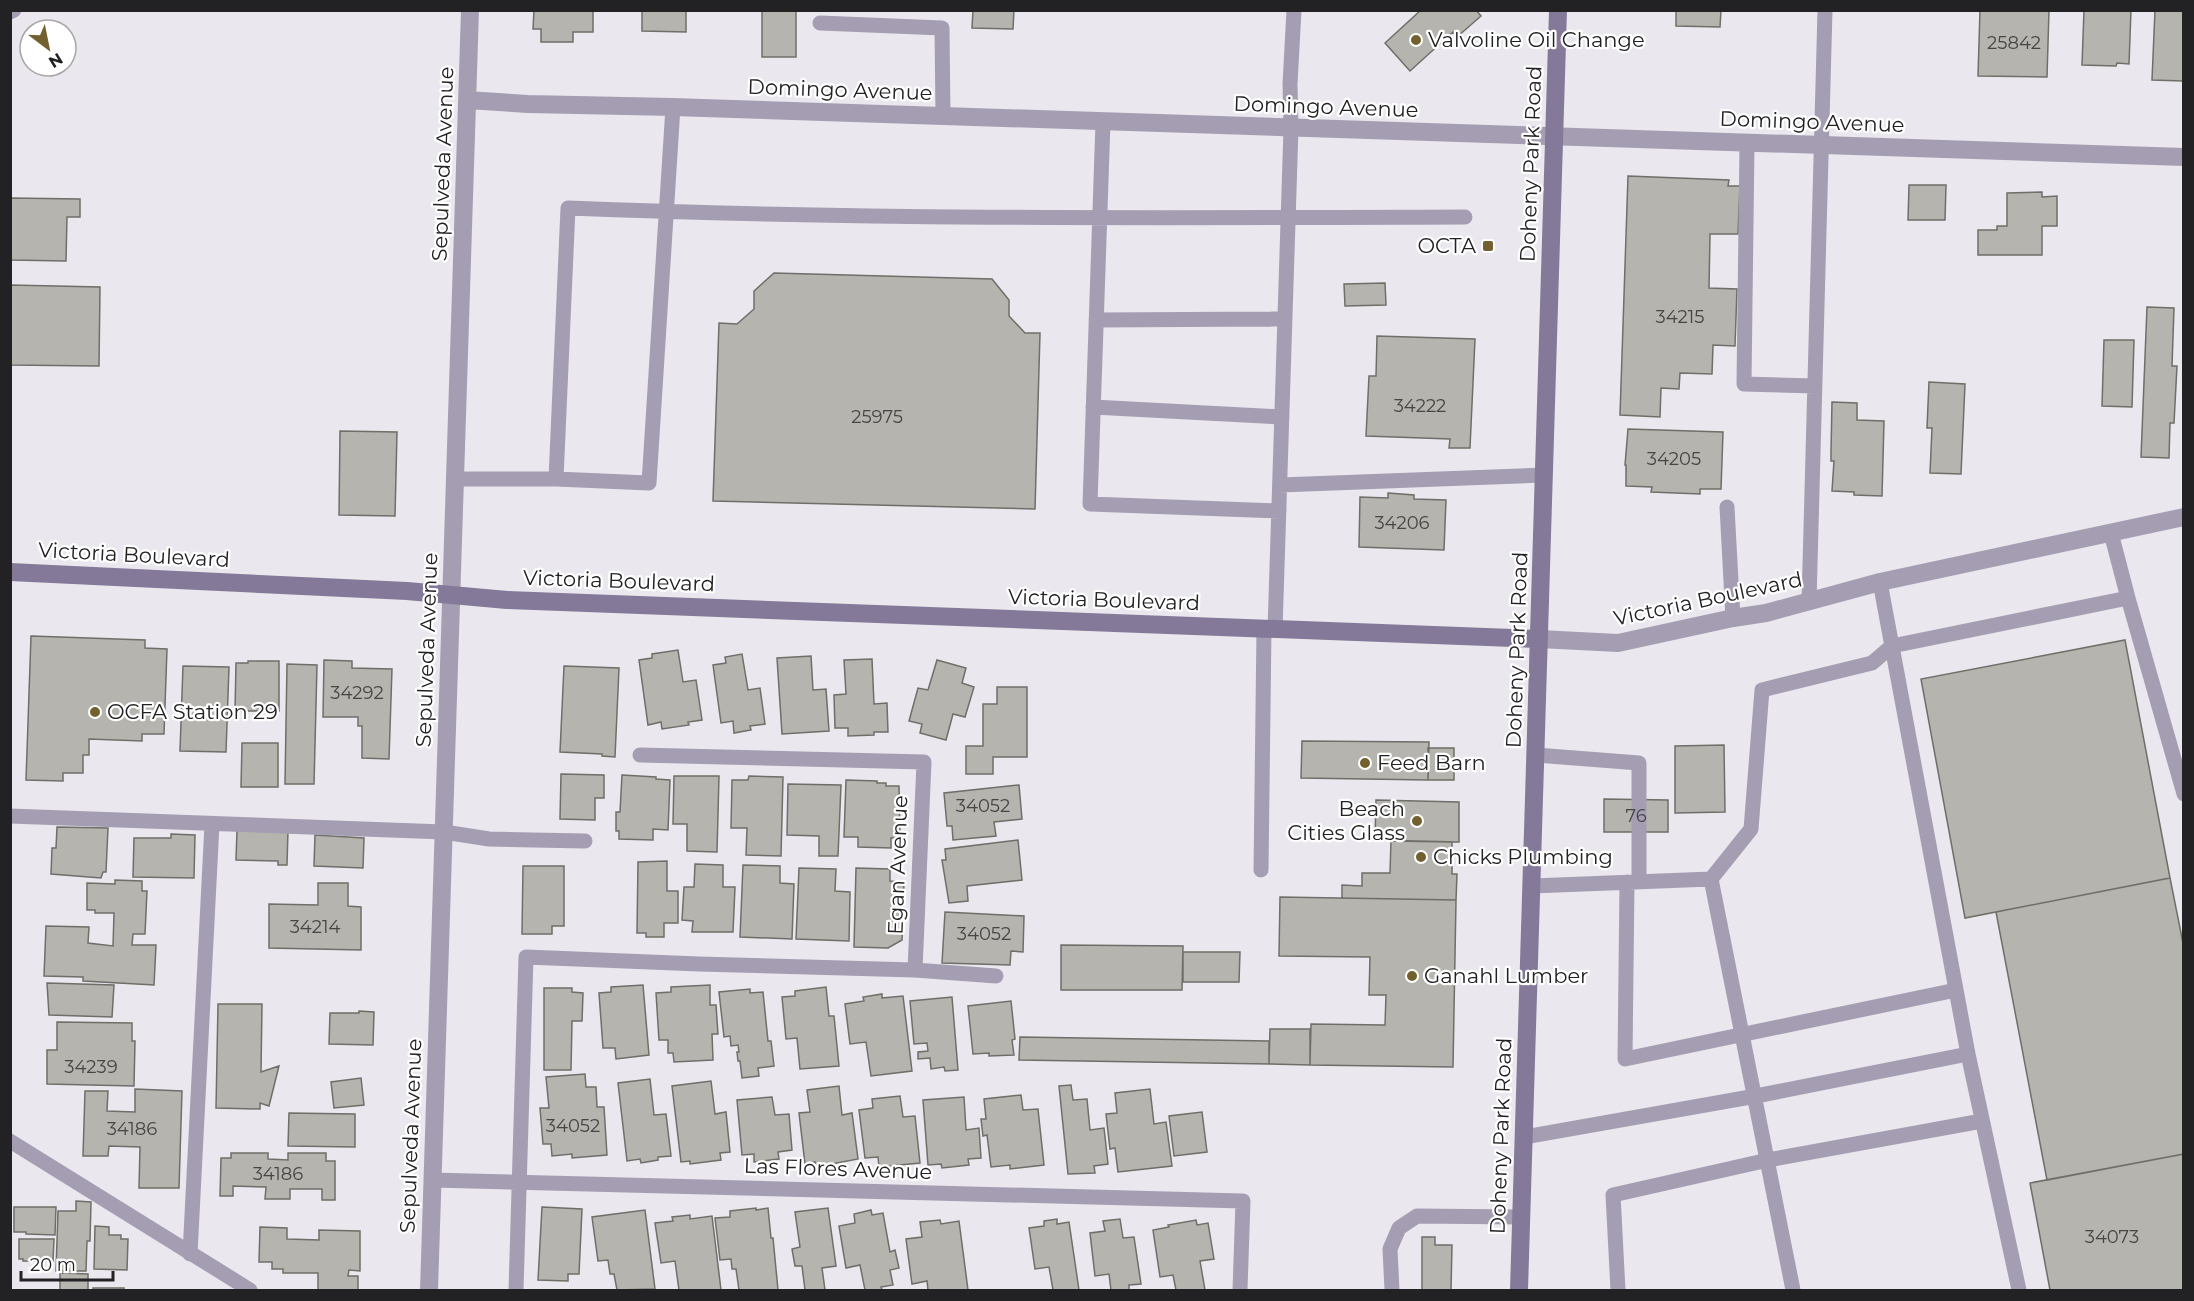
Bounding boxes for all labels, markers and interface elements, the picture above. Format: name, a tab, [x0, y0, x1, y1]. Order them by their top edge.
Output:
north arrow	[18, 18, 78, 78]
place label: Valvoline Oil Change	[1428, 27, 1645, 52]
house number: 25842	[1987, 32, 2041, 54]
marker: Valvoline Oil Change	[1409, 33, 1423, 47]
text: N	[45, 49, 66, 72]
street label: Doheny Park Road	[1515, 65, 1546, 263]
street label: Sepulveda Avenue	[427, 66, 458, 262]
street label: Domingo Avenue	[747, 74, 933, 105]
street label: Domingo Avenue	[1233, 91, 1419, 122]
street label: Domingo Avenue	[1719, 106, 1905, 137]
place label: OCTA	[1417, 233, 1477, 258]
marker: OCTA	[1481, 239, 1495, 253]
house number: 34215	[1656, 306, 1704, 328]
house number: 34222	[1394, 395, 1446, 417]
house number: 25975	[851, 406, 903, 428]
house number: 34205	[1647, 448, 1701, 470]
house number: 34206	[1374, 512, 1430, 534]
street label: Victoria Boulevard	[38, 537, 231, 572]
street label: Doheny Park Road	[1501, 551, 1532, 749]
street label: Sepulveda Avenue	[411, 552, 442, 748]
street label: Victoria Boulevard	[523, 565, 715, 596]
street label: Victoria Boulevard	[1611, 566, 1804, 631]
street label: Victoria Boulevard	[1008, 584, 1200, 615]
house number: 34292	[330, 682, 384, 704]
place label: OCFA Station 29	[107, 699, 278, 724]
marker: OCFA Station 29	[88, 705, 102, 719]
place label: Feed Barn	[1377, 750, 1486, 775]
marker: Feed Barn	[1358, 756, 1372, 770]
street label: Egan Avenue	[883, 795, 912, 935]
house number: 34052	[956, 795, 1010, 817]
place label: Beach Cities Glass	[1287, 796, 1405, 845]
house number: 76	[1625, 805, 1647, 827]
marker: Beach Cities Glass	[1410, 814, 1424, 828]
place label: Chicks Plumbing	[1433, 844, 1613, 869]
marker: Chicks Plumbing	[1414, 850, 1428, 864]
house number: 34214	[290, 916, 340, 938]
house number: 34052	[957, 923, 1011, 945]
place label: Ganahl Lumber	[1424, 963, 1589, 988]
marker: Ganahl Lumber	[1405, 969, 1419, 983]
street label: Doheny Park Road	[1485, 1037, 1516, 1235]
street label: Sepulveda Avenue	[395, 1038, 426, 1234]
house number: 34239	[64, 1056, 118, 1078]
house number: 34052	[546, 1115, 600, 1137]
house number: 34186	[107, 1118, 157, 1140]
street label: Las Flores Avenue	[743, 1153, 933, 1184]
house number: 34186	[253, 1163, 303, 1185]
house number: 34073	[2085, 1226, 2139, 1248]
scale bar	[21, 1244, 112, 1282]
text: 20 m	[30, 1254, 76, 1276]

